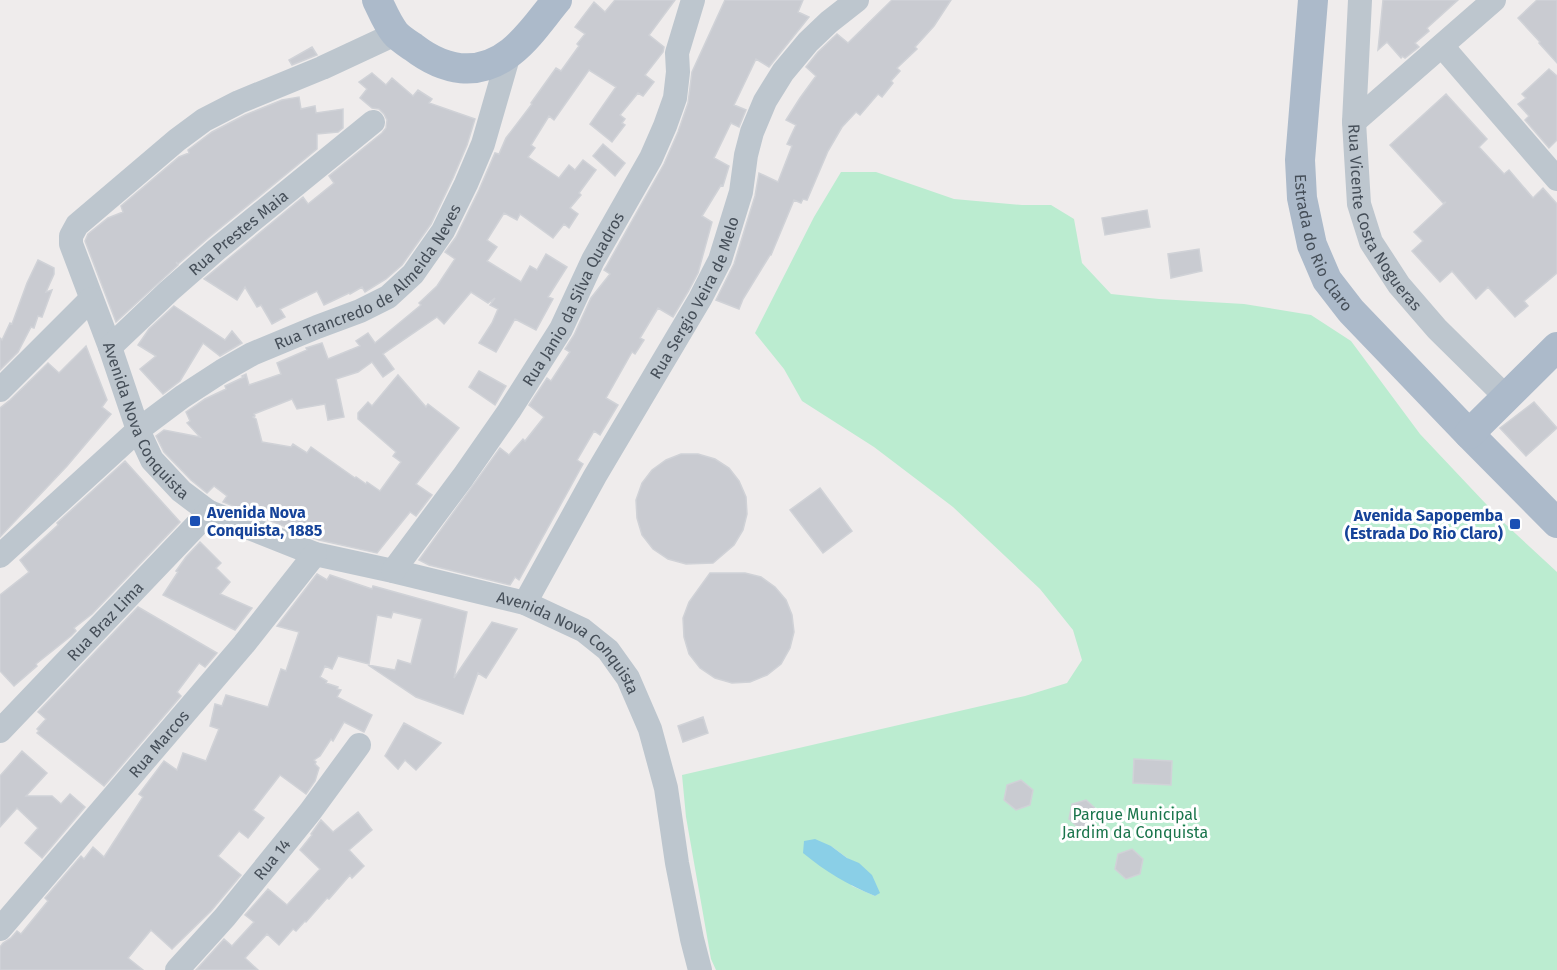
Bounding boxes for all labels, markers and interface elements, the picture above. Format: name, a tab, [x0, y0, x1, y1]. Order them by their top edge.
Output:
street label: Rua Vicente Costa Nogueras	[1344, 123, 1426, 315]
street label: Estrada do Rio Claro	[1291, 174, 1357, 315]
street label: Rua Prestes Maia	[185, 186, 292, 279]
street label: Rua Trancredo de Almeida Neves	[271, 201, 465, 354]
street label: Rua Janio da Silva Quadros	[518, 209, 628, 390]
street label: Rua Sergio Veira de Melo	[646, 214, 743, 382]
street label: Avenida Nova Conquista	[99, 339, 192, 504]
place label: Avenida Nova Conquista, 1885	[206, 503, 323, 540]
place label: Avenida Sapopemba (Estrada Do Rio Claro)	[1345, 506, 1503, 543]
marker: Avenida Nova Conquista, 1885	[188, 514, 202, 528]
marker: Avenida Sapopemba (Estrada Do Rio Claro)	[1508, 517, 1522, 531]
street label: Rua Braz Lima	[63, 578, 147, 665]
street label: Avenida Nova Conquista	[495, 587, 643, 697]
street label: Rua Marcos	[125, 706, 193, 782]
park label: Parque Municipal Jardim da Conquista	[1062, 805, 1208, 842]
street label: Rua 14	[250, 835, 295, 884]

